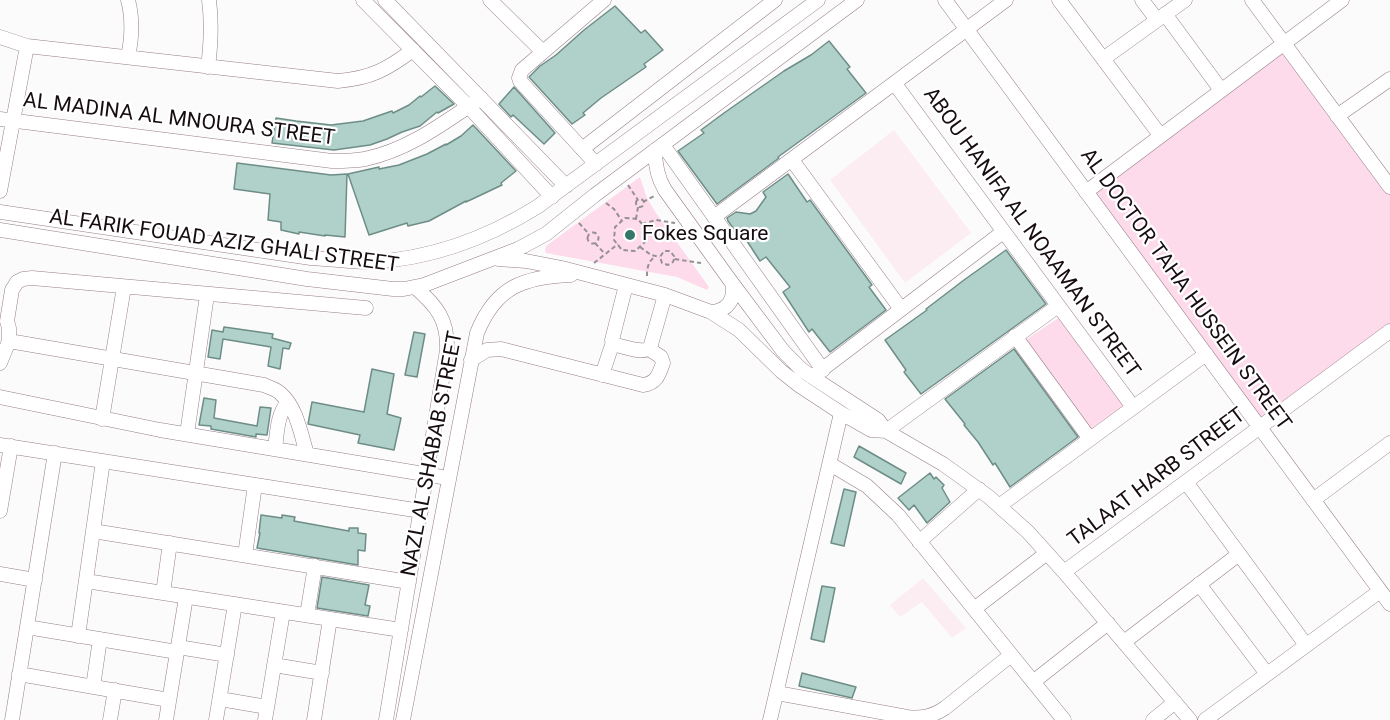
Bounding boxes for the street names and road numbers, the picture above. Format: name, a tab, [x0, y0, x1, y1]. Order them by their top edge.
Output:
street label: ABOU HANIFA AL NOAAMAN STREET	[917, 83, 1145, 383]
street label: AL MADINA AL MNOURA STREET	[22, 88, 336, 152]
street label: AL DOCTOR TAHA HUSSEIN STREET	[1074, 144, 1296, 436]
street label: AL FARIK FOUAD AZIZ GHALI STREET	[48, 205, 400, 279]
street label: NAZL AL SHABAB STREET	[397, 329, 469, 579]
street label: TALAAT HARB STREET	[1063, 403, 1251, 553]

